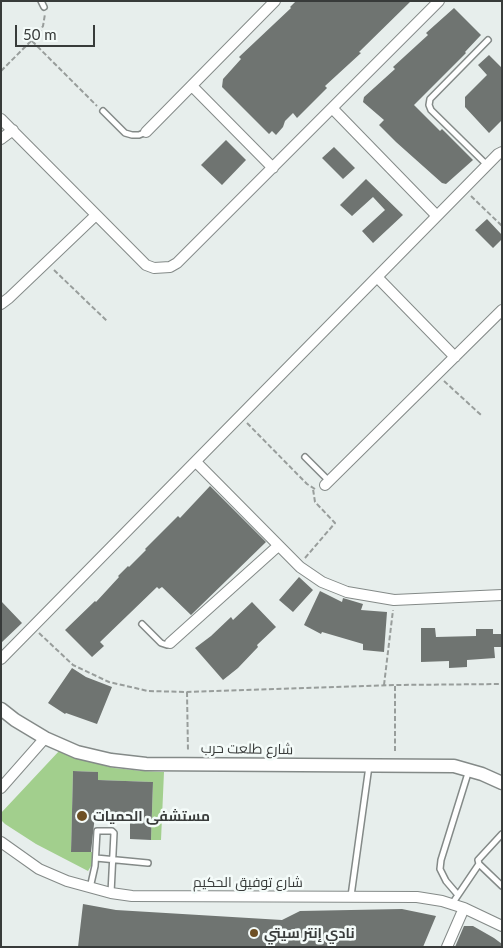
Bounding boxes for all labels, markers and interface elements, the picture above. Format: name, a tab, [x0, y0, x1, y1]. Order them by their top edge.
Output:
scale bar	[18, 15, 98, 47]
text: 50 m	[23, 25, 57, 43]
street label: شارع طلعت حرب	[201, 740, 293, 758]
place label: مستشفى الحميات	[93, 808, 210, 824]
marker: مستشفى الحميات	[75, 809, 89, 823]
street label: شارع توفيق الحكيم	[193, 874, 303, 890]
place label: نادي إنتر سيتي	[264, 925, 355, 941]
marker: نادي إنتر سيتي	[248, 927, 260, 939]

